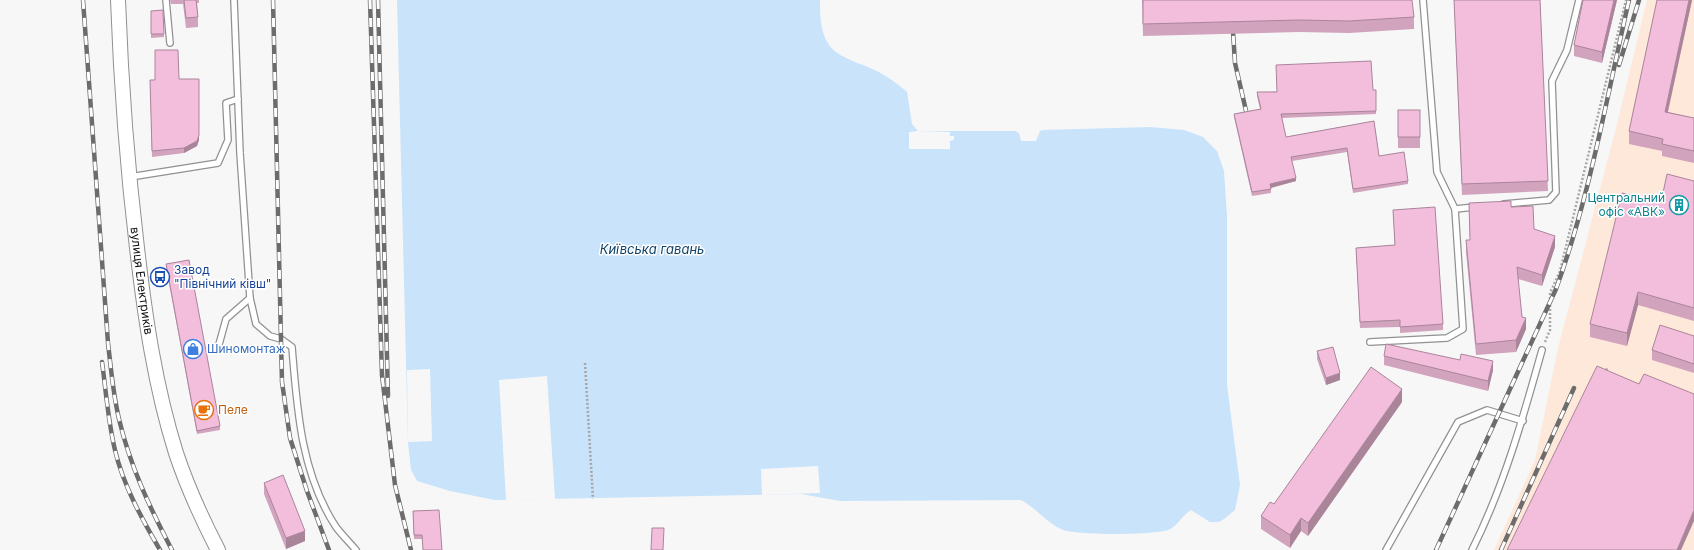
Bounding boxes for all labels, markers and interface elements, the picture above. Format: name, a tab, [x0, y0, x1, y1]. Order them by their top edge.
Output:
place label: Центральний офіс «АВК»	[1587, 190, 1665, 219]
building icon: Центральний офіс «АВК»	[1668, 194, 1690, 216]
street label: вулиця Електриків	[128, 226, 157, 336]
water label: Київська гавань	[600, 241, 704, 257]
place label: Завод "Північний кiвш"	[174, 262, 271, 291]
bus stop icon: Завод "Північний кiвш"	[149, 266, 171, 288]
shop icon: Шиномонтаж	[182, 338, 204, 360]
place label: Шиномонтаж	[207, 341, 286, 356]
cafe icon: Пеле	[193, 399, 215, 421]
place label: Пеле	[218, 402, 248, 417]

